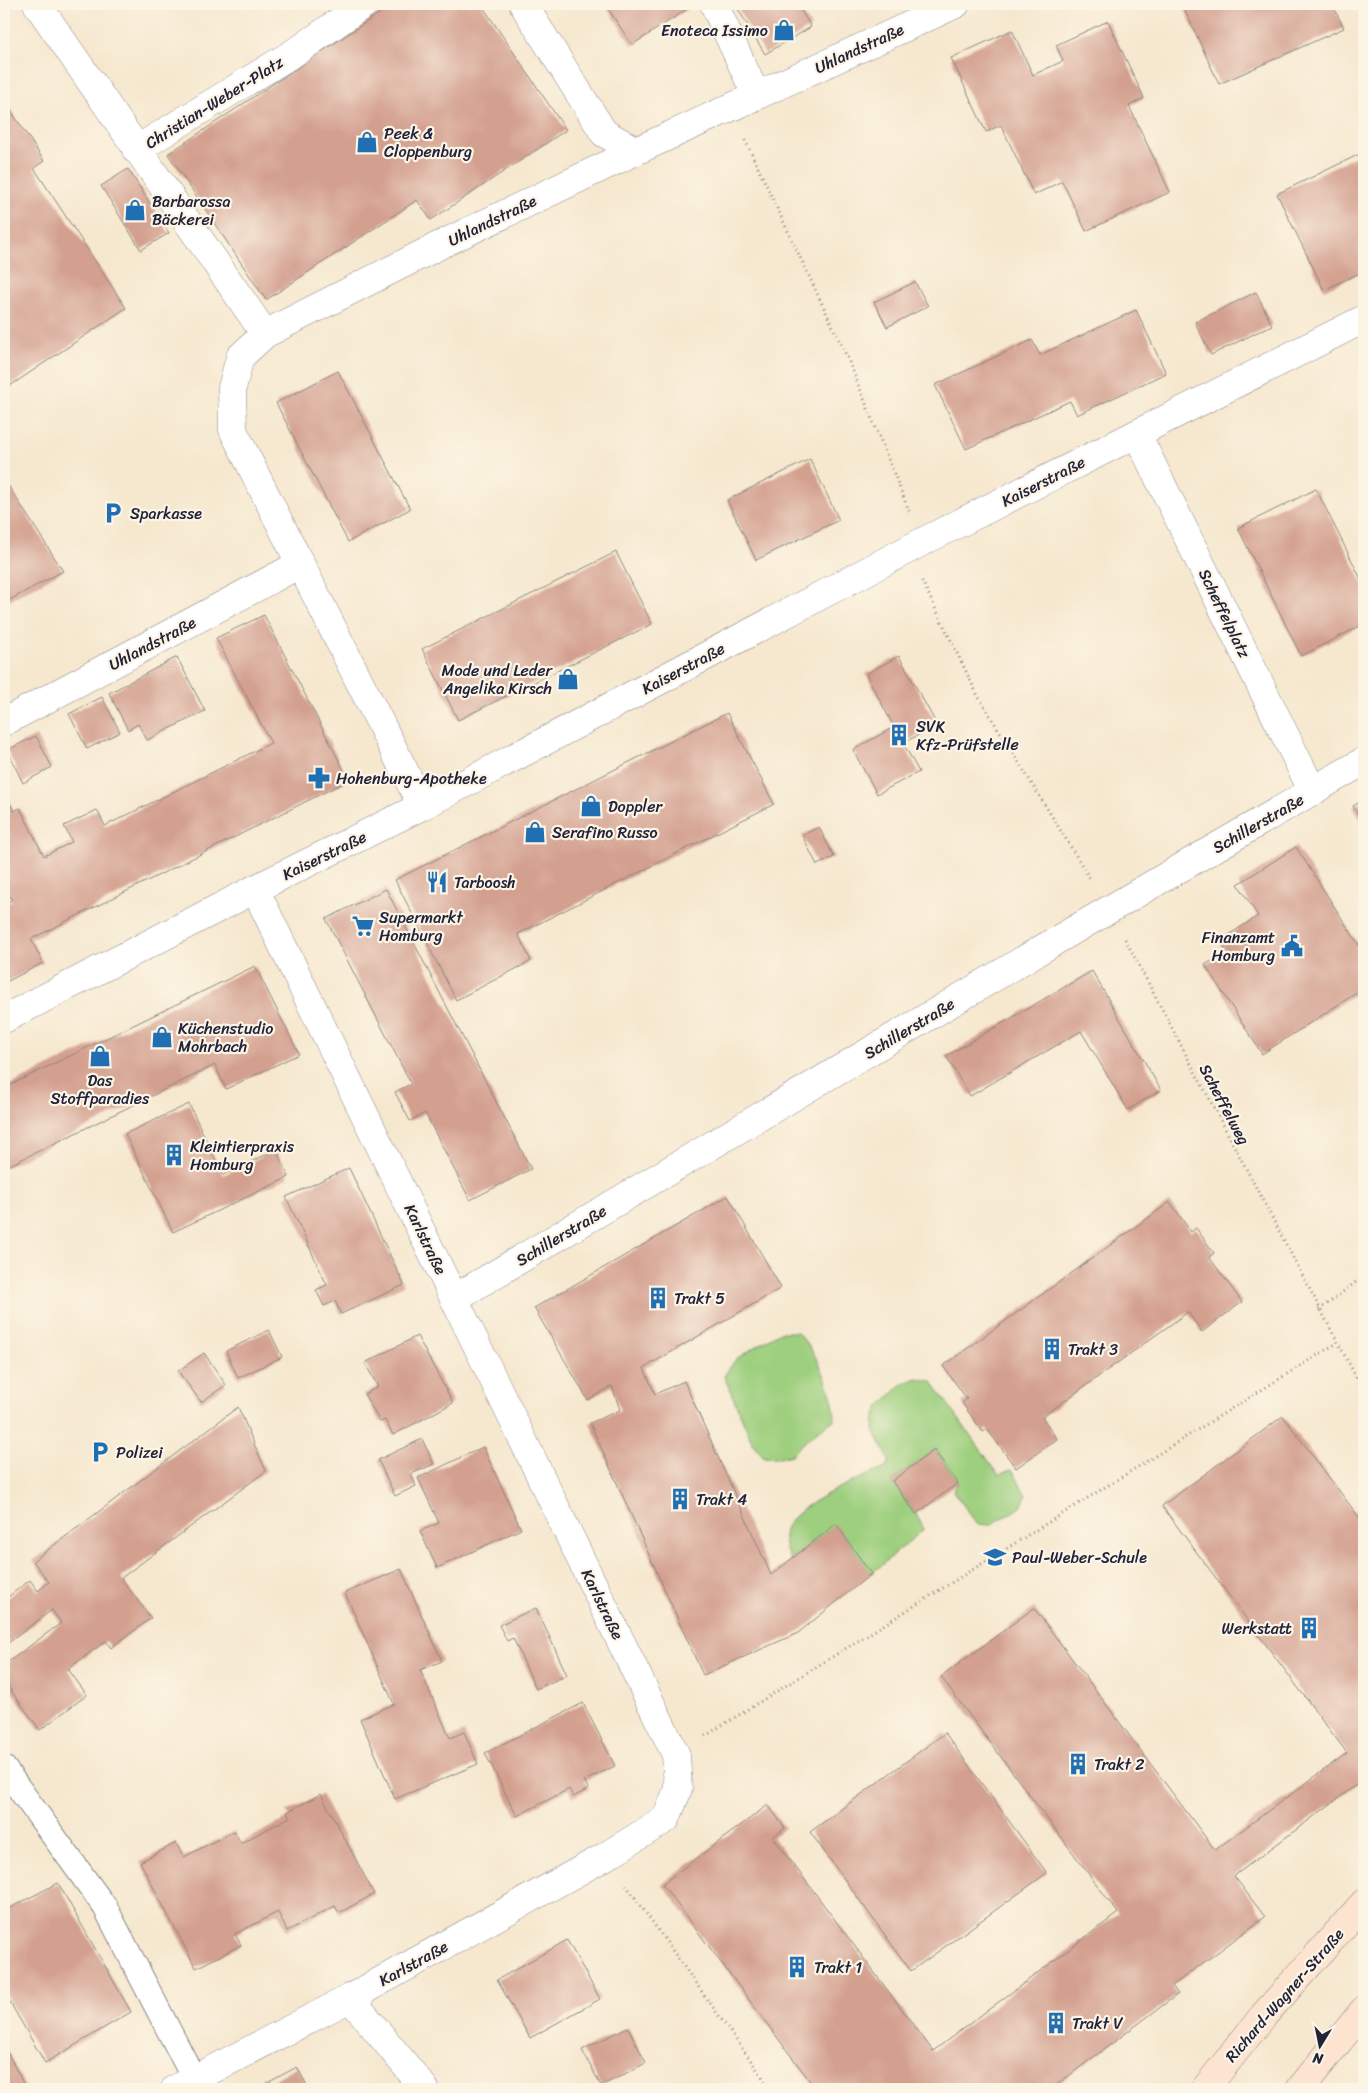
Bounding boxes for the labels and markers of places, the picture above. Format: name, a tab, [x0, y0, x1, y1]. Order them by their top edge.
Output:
place label: Enoteca Issimo	[661, 16, 768, 45]
shop icon: Enoteca Issimo	[771, 17, 797, 43]
place label: Peek & Cloppenburg	[384, 119, 472, 166]
shop icon: Peek & Cloppenburg	[354, 129, 380, 155]
place label: Barbarossa Bäckerei	[152, 187, 231, 234]
shop icon: Barbarossa Bäckerei	[122, 197, 148, 223]
place label: Sparkasse	[130, 499, 202, 528]
parking icon: Sparkasse	[100, 500, 126, 526]
place label: Mode und Leder Angelika Kirsch	[441, 656, 553, 703]
shop icon: Mode und Leder Angelika Kirsch	[555, 666, 581, 692]
place label: SVK Kfz-Prüfstelle	[916, 712, 1019, 759]
building icon: SVK Kfz-Prüfstelle	[886, 722, 912, 748]
place label: Hohenburg-Apotheke	[336, 764, 487, 793]
pharmacy icon: Hohenburg-Apotheke	[306, 765, 332, 791]
place label: Doppler	[608, 792, 663, 821]
shop icon: Doppler	[578, 793, 604, 819]
place label: Serafino Russo	[552, 818, 658, 847]
shop icon: Serafino Russo	[522, 819, 548, 845]
place label: Tarboosh	[454, 868, 516, 897]
restaurant icon: Tarboosh	[424, 869, 450, 895]
place label: Supermarkt Homburg	[379, 903, 463, 950]
supermarket icon: Supermarkt Homburg	[350, 913, 376, 939]
place label: Finanzamt Homburg	[1202, 923, 1275, 970]
public building icon: Finanzamt Homburg	[1279, 933, 1305, 959]
place label: Küchenstudio Mohrbach	[178, 1014, 274, 1061]
shop icon: Küchenstudio Mohrbach	[149, 1024, 175, 1050]
shop icon: Das Stoffparadies	[87, 1043, 113, 1069]
place label: Das Stoffparadies	[51, 1066, 150, 1113]
place label: Kleintierpraxis Homburg	[190, 1132, 295, 1179]
building icon: Kleintierpraxis Homburg	[161, 1142, 187, 1168]
place label: Trakt 5	[674, 1284, 725, 1313]
building icon: Trakt 5	[645, 1285, 671, 1311]
place label: Trakt 3	[1068, 1335, 1118, 1364]
building icon: Trakt 3	[1039, 1336, 1065, 1362]
place label: Polizei	[116, 1438, 163, 1467]
parking icon: Polizei	[87, 1439, 113, 1465]
place label: Trakt 4	[696, 1485, 747, 1514]
building icon: Trakt 4	[667, 1486, 693, 1512]
place label: Paul-Weber-Schule	[1012, 1543, 1147, 1572]
school or university icon: Paul-Weber-Schule	[982, 1544, 1008, 1570]
place label: Werkstatt	[1222, 1614, 1292, 1643]
building icon: Werkstatt	[1296, 1615, 1322, 1641]
place label: Trakt 2	[1094, 1750, 1144, 1779]
building icon: Trakt 2	[1065, 1751, 1091, 1777]
place label: Trakt 1	[814, 1953, 862, 1982]
building icon: Trakt 1	[784, 1954, 810, 1980]
place label: Trakt V	[1072, 2009, 1123, 2038]
building icon: Trakt V	[1043, 2010, 1069, 2036]

